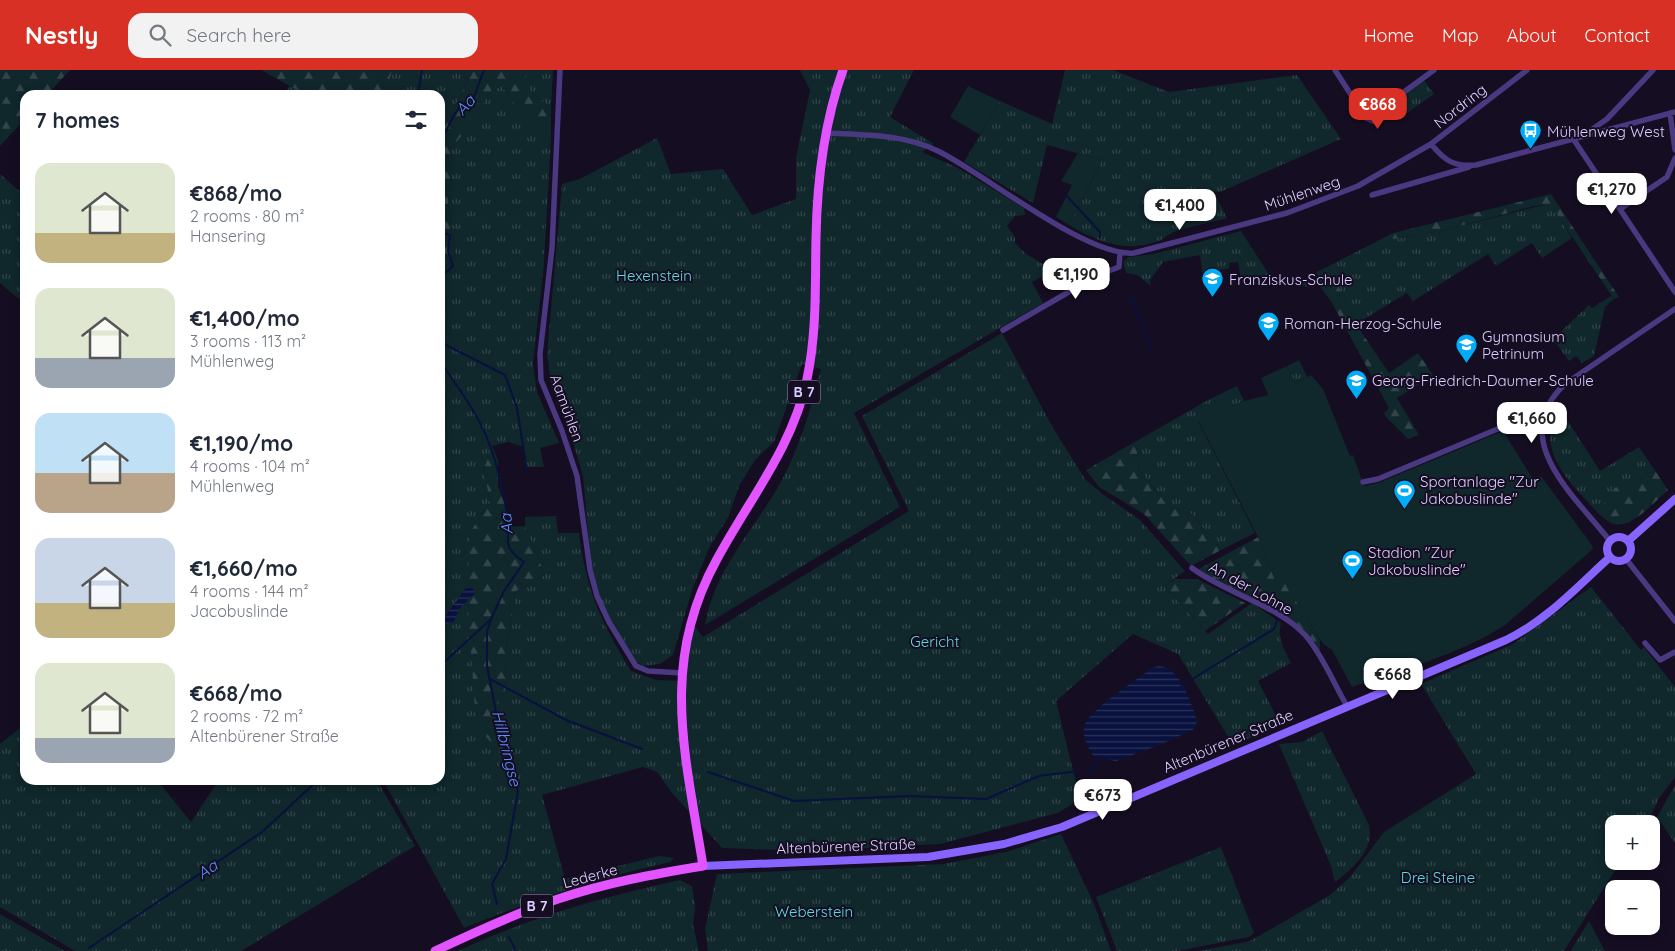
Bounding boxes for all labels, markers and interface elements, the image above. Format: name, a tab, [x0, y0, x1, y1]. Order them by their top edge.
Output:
search box	[128, 13, 478, 58]
text: Nestly	[25, 20, 98, 50]
icon: search	[146, 21, 174, 49]
text: Search here	[186, 23, 291, 47]
text: Home	[1364, 24, 1414, 47]
text: Map	[1442, 24, 1479, 47]
text: About	[1507, 24, 1557, 47]
text: Contact	[1585, 24, 1650, 47]
street label: Nordring	[1430, 80, 1490, 132]
pin: €868	[1348, 88, 1408, 130]
water label: Aa	[451, 90, 480, 119]
text: €868	[1360, 94, 1396, 114]
icon: filters	[402, 106, 430, 134]
text: 7 homes	[35, 107, 120, 133]
bus stop icon: Mühlenweg West	[1519, 119, 1543, 150]
place label: Mühlenweg West	[1547, 122, 1665, 141]
street label: Mühlenweg	[1262, 171, 1342, 215]
pin: €1,270	[1571, 172, 1653, 215]
text: €1,270	[1588, 179, 1636, 199]
text: €868/mo	[190, 180, 282, 206]
icon: home	[75, 183, 135, 243]
pin: €1,400	[1139, 189, 1221, 231]
text: €1,400	[1155, 195, 1205, 215]
text: 2 rooms · 80 m²	[190, 206, 305, 226]
text: Hansering	[190, 226, 266, 246]
pin: €1,190	[1035, 258, 1117, 300]
text: €1,190	[1054, 264, 1098, 284]
park label: Hexenstein	[616, 266, 692, 285]
school or university icon: Franziskus-Schule	[1201, 267, 1225, 298]
place label: Franziskus-Schule	[1229, 270, 1353, 289]
text: €1,400/mo	[190, 305, 300, 331]
icon: home	[75, 308, 135, 368]
school or university icon: Roman-Herzog-Schule	[1256, 311, 1280, 342]
place label: Roman-Herzog-Schule	[1284, 314, 1442, 333]
place label: Gymnasium Petrinum	[1482, 327, 1565, 363]
text: 3 rooms · 113 m²	[190, 331, 306, 351]
school or university icon: Gymnasium Petrinum	[1454, 333, 1478, 364]
text: Mühlenweg	[190, 351, 274, 371]
school or university icon: Georg-Friedrich-Daumer-Schule	[1344, 368, 1368, 399]
place label: Georg-Friedrich-Daumer-Schule	[1372, 371, 1594, 390]
street label: Aamühlen	[546, 372, 588, 444]
road number: B 7	[788, 381, 820, 404]
pin: €1,660	[1491, 402, 1573, 444]
text: €1,660	[1508, 408, 1556, 428]
text: €1,190/mo	[190, 430, 293, 456]
icon: home	[75, 433, 135, 493]
text: 4 rooms · 104 m²	[190, 456, 310, 476]
place label: Sportanlage "Zur Jakobuslinde"	[1420, 472, 1539, 508]
text: Mühlenweg	[190, 476, 274, 496]
sports icon: Sportanlage "Zur Jakobuslinde"	[1392, 478, 1416, 509]
water label: Aa	[495, 512, 517, 535]
place label: Stadion "Zur Jakobuslinde"	[1368, 543, 1466, 579]
sports icon: Stadion "Zur Jakobuslinde"	[1340, 549, 1364, 580]
text: €1,660/mo	[190, 555, 298, 581]
street label: An der Lohne	[1206, 557, 1296, 619]
icon: home	[75, 558, 135, 618]
text: 4 rooms · 144 m²	[190, 581, 308, 601]
text: Jacobuslinde	[190, 601, 288, 621]
park label: Gericht	[910, 632, 960, 651]
pin: €668	[1363, 658, 1423, 700]
text: €668	[1375, 664, 1411, 684]
text: €668/mo	[190, 680, 282, 706]
icon: home	[75, 683, 135, 743]
street label: Altenbürener Straße	[1160, 705, 1296, 777]
text: 2 rooms · 72 m²	[190, 706, 303, 726]
water label: Hillbringse	[488, 708, 526, 789]
text: Altenbürener Straße	[190, 726, 339, 746]
pin: €673	[1073, 778, 1133, 821]
text: €673	[1085, 785, 1121, 805]
map controls	[1605, 815, 1660, 935]
button: +	[1605, 815, 1660, 870]
street label: Altenbürener Straße	[776, 834, 916, 858]
water label: Aa	[193, 854, 222, 883]
street label: Lederke	[561, 860, 619, 892]
park label: Drei Steine	[1401, 868, 1475, 887]
button: −	[1605, 880, 1660, 935]
road number: B 7	[521, 894, 553, 918]
park label: Weberstein	[775, 902, 853, 921]

